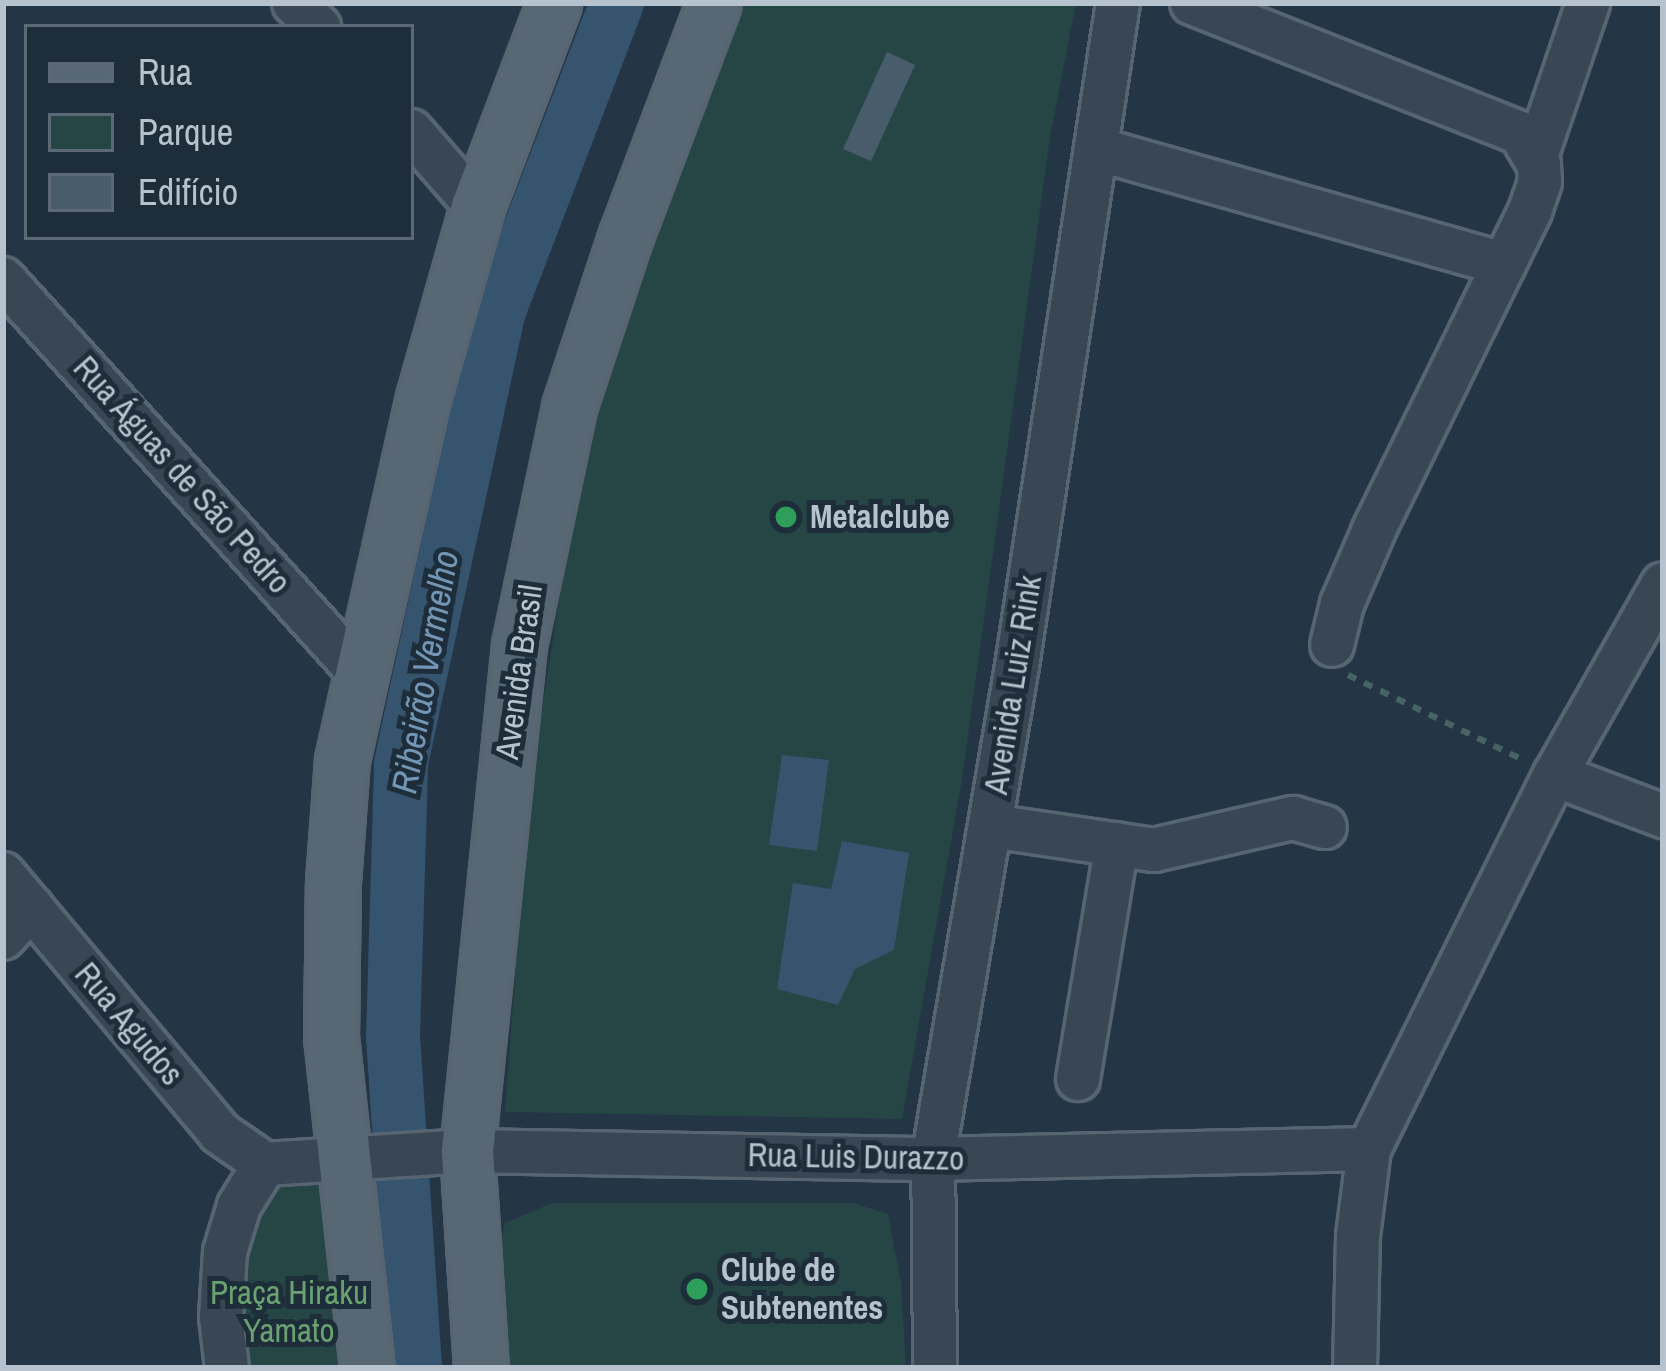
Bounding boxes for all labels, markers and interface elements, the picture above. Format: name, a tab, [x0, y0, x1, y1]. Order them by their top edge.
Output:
legend	[24, 24, 414, 240]
text: Rua	[138, 48, 192, 96]
text: Parque	[138, 108, 233, 156]
text: Edifício	[138, 168, 238, 216]
street label: Rua Águas de São Pedro	[65, 348, 299, 602]
place label: Metalclube	[810, 497, 950, 537]
marker: Metalclube	[773, 504, 799, 530]
water label: Ribeirão Vermelho	[382, 547, 468, 797]
street label: Avenida Luiz Rink	[976, 573, 1050, 797]
street label: Avenida Brasil	[487, 582, 551, 762]
street label: Rua Agudos	[66, 954, 192, 1094]
street label: Rua Luis Durazzo	[747, 1135, 965, 1179]
place label: Clube de Subtenentes	[721, 1250, 883, 1328]
park label: Praça Hiraku Yamato	[210, 1273, 368, 1351]
marker: Clube de Subtenentes	[684, 1276, 710, 1302]

